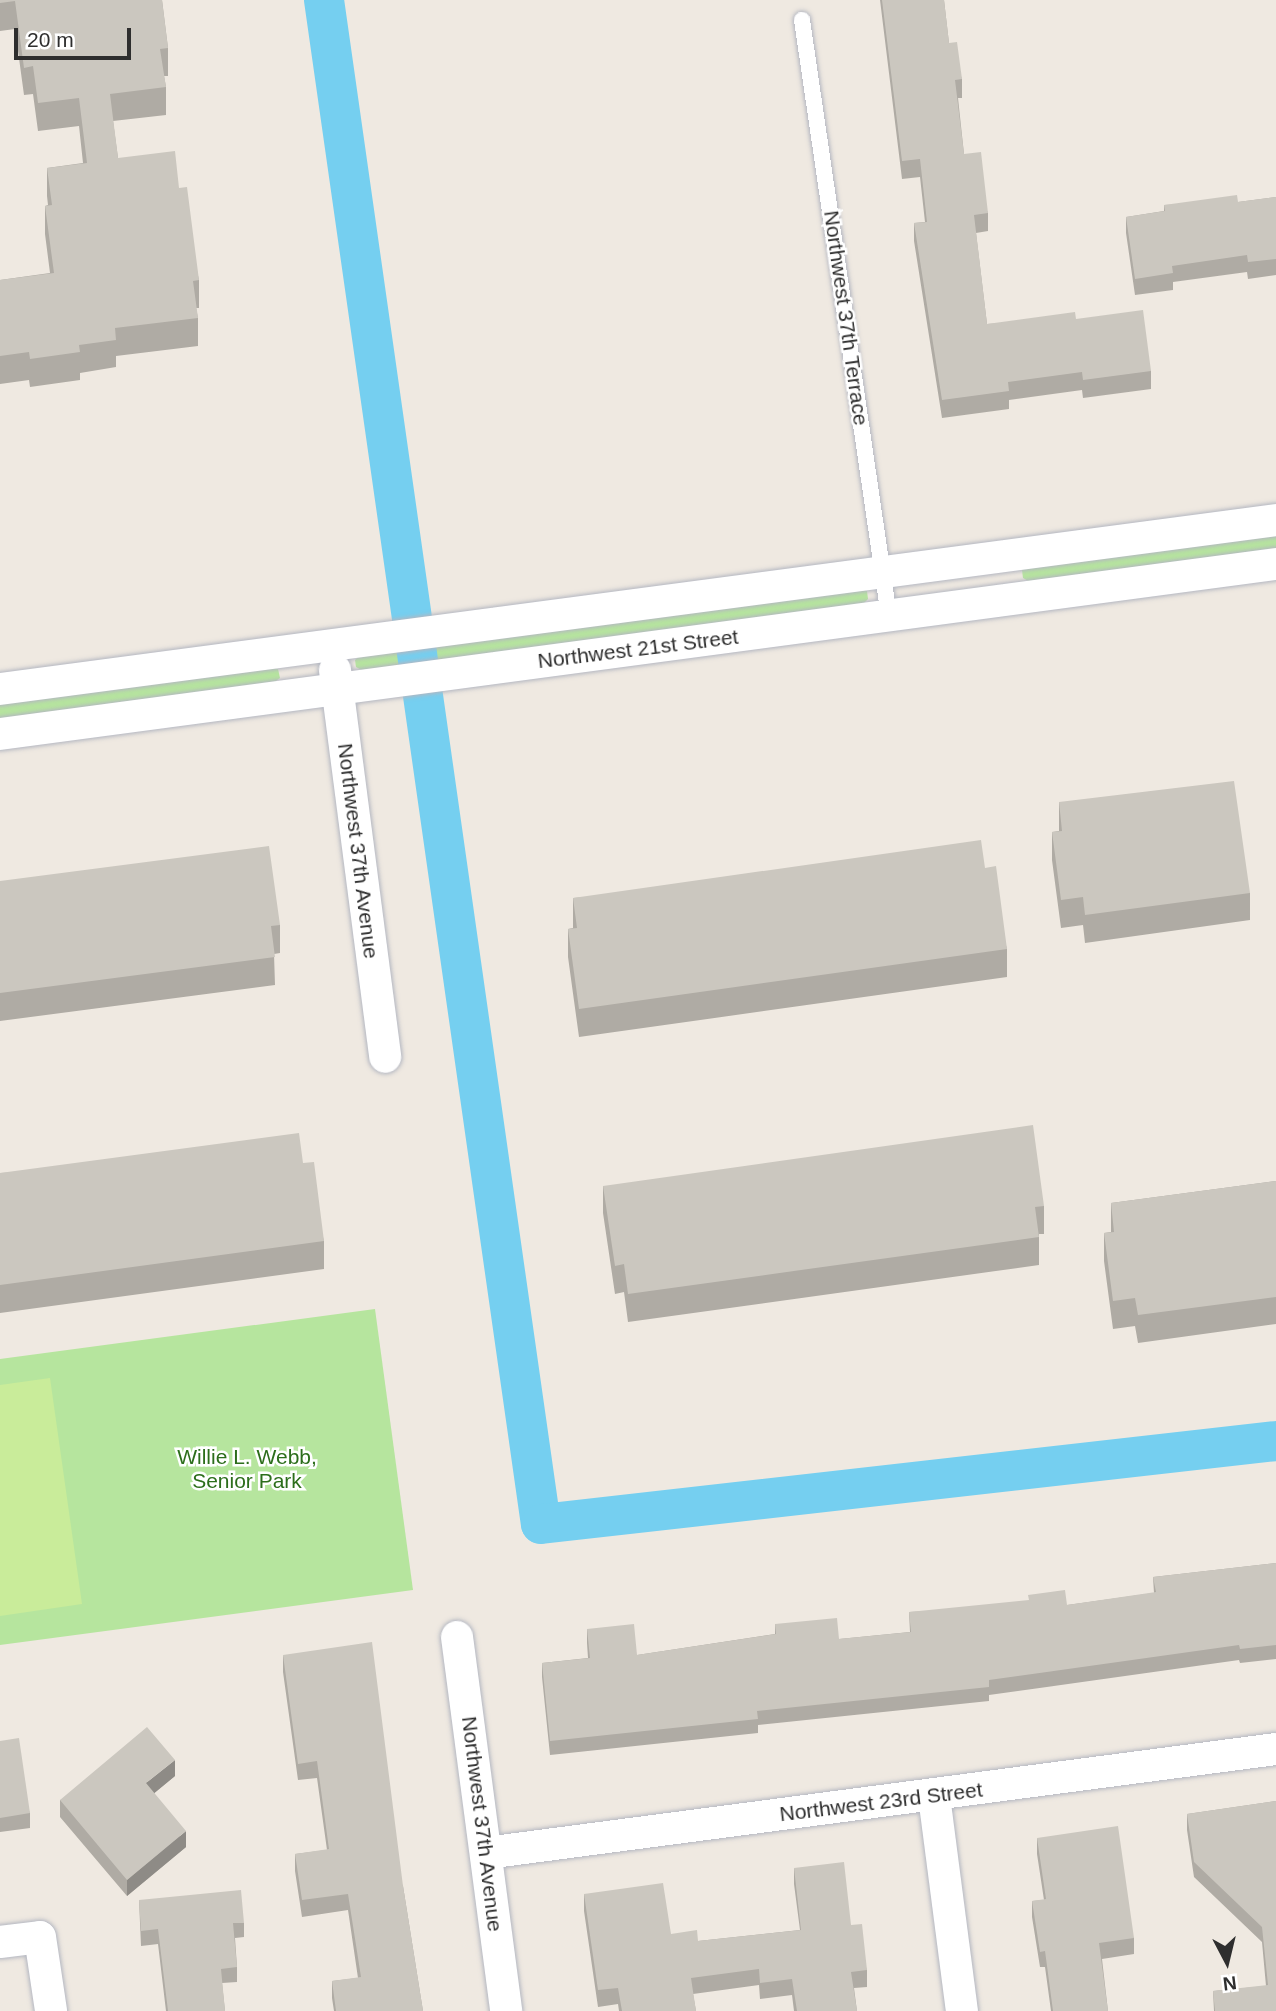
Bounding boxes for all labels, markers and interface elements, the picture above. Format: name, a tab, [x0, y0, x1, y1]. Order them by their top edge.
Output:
scale bar	[18, 14, 135, 58]
text: 20 m	[27, 28, 74, 51]
street label: Northwest 37th Terrace	[818, 209, 874, 427]
street label: Northwest 21st Street	[536, 624, 740, 674]
street label: Northwest 37th Avenue	[332, 741, 384, 961]
park label: Willie L. Webb, Senior Park	[177, 1444, 317, 1494]
street label: Northwest 37th Avenue	[456, 1714, 508, 1934]
street label: Northwest 23rd Street	[778, 1777, 984, 1827]
north arrow	[1192, 1927, 1262, 1997]
text: N	[1222, 1972, 1238, 1995]

